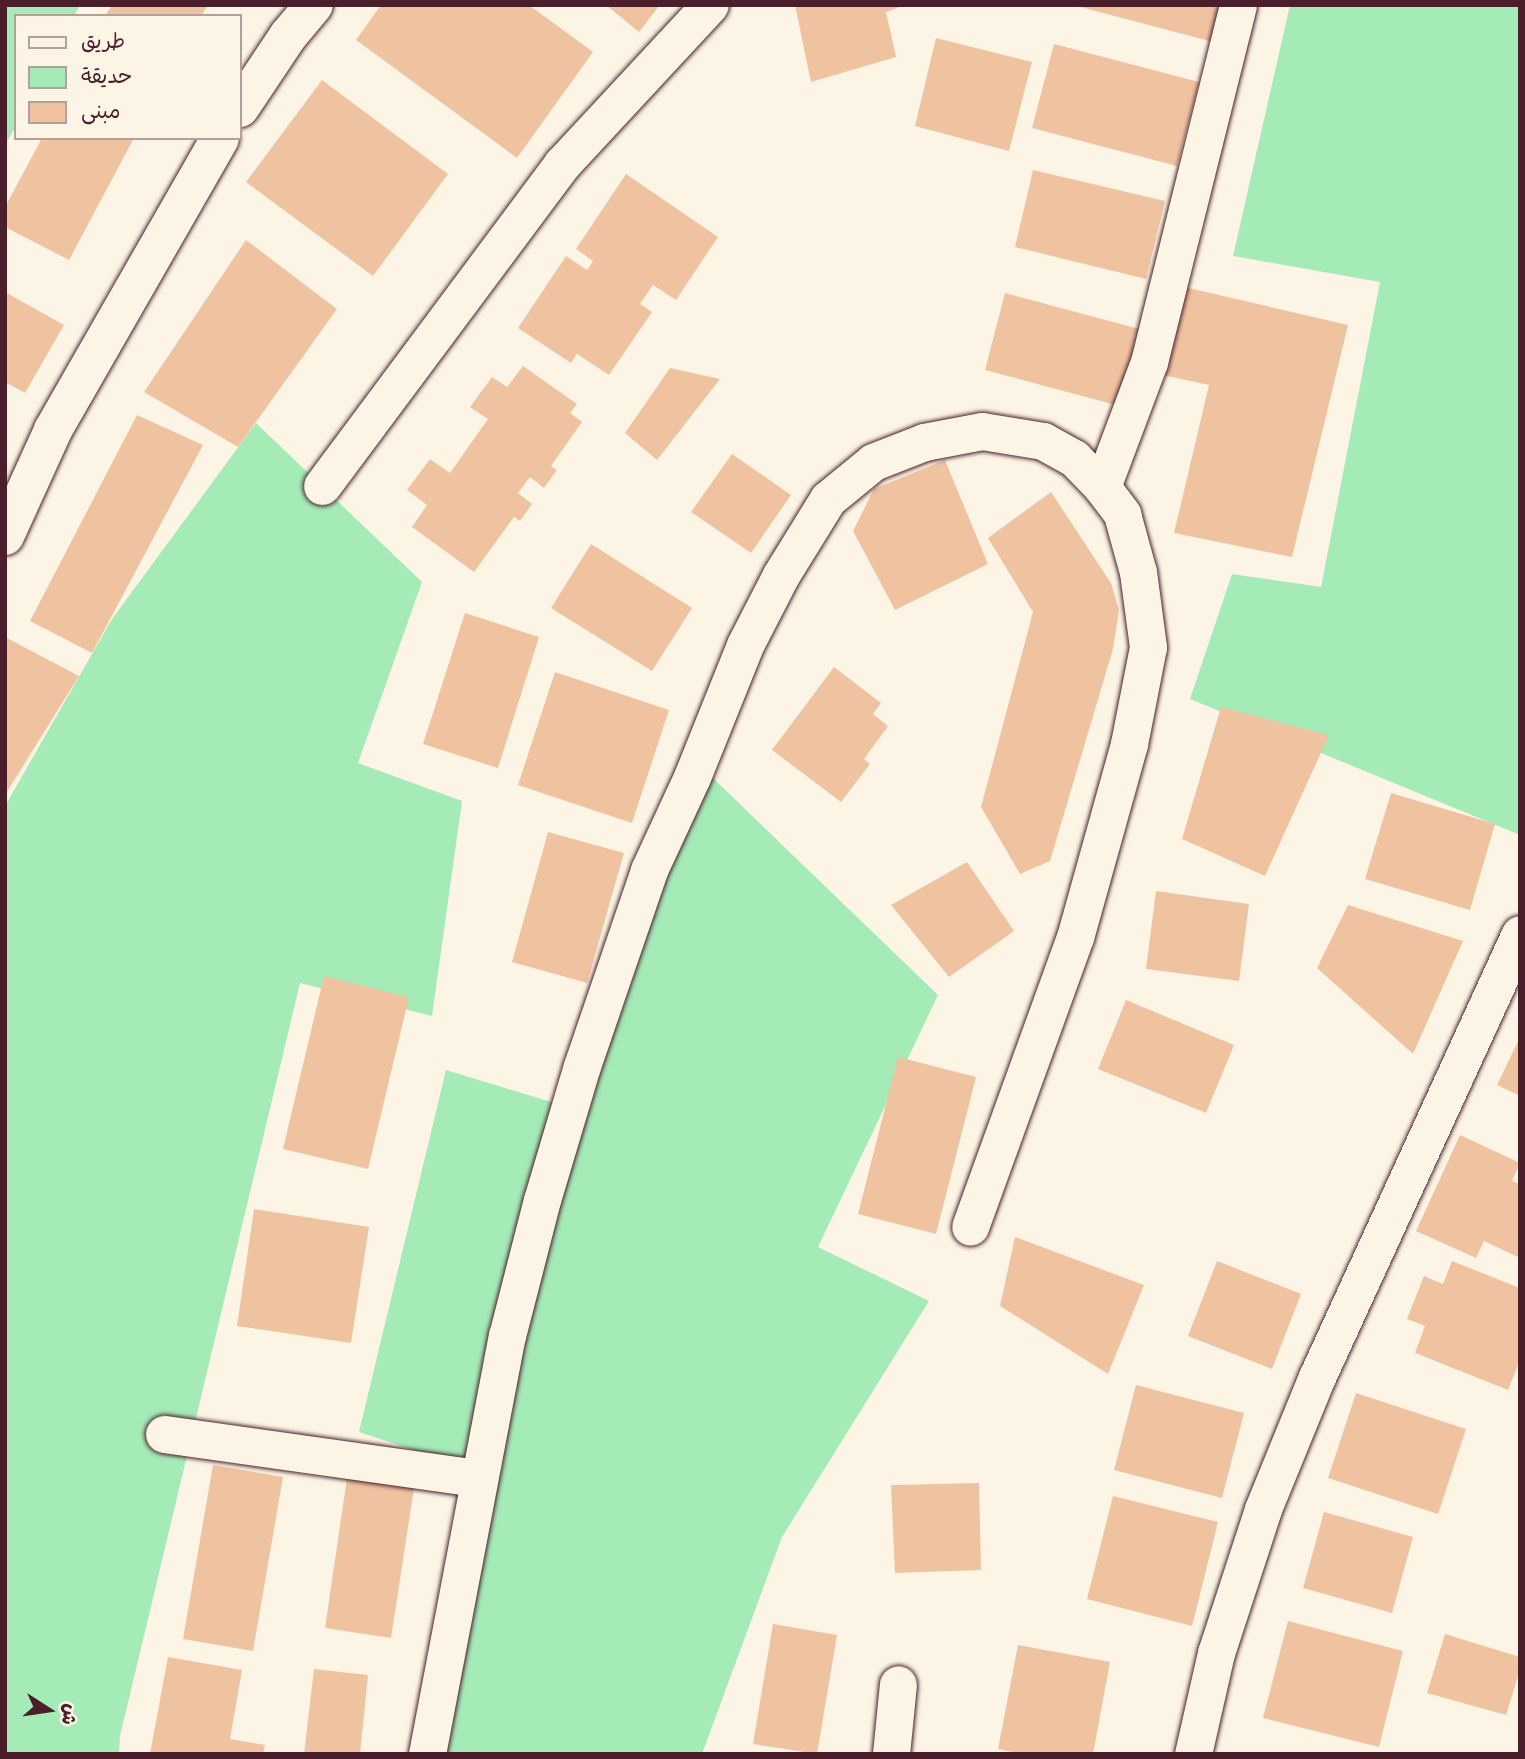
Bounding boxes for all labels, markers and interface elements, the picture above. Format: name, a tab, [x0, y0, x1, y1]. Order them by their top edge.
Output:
legend	[14, 14, 242, 140]
text: طريق	[81, 28, 125, 53]
text: حديقة	[81, 63, 132, 88]
text: مبنى	[81, 98, 120, 123]
north arrow	[14, 1675, 84, 1745]
text: ش	[57, 1702, 83, 1727]

